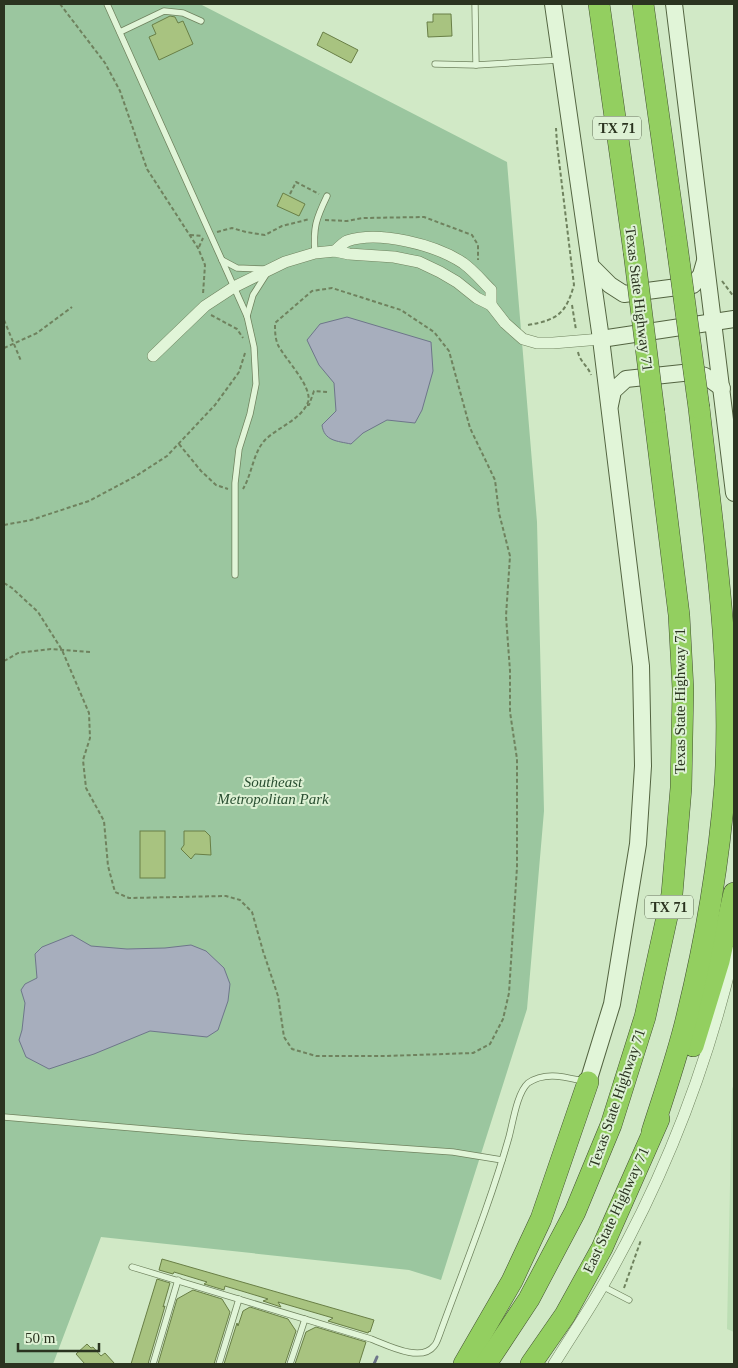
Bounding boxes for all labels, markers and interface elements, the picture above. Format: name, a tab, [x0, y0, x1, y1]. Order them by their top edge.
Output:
road number: TX 71	[593, 116, 641, 140]
street label: Texas State Highway 71	[622, 226, 656, 372]
street label: Texas State Highway 71	[672, 628, 688, 774]
park label: Southeast Metropolitan Park	[216, 774, 329, 807]
road number: TX 71	[645, 896, 693, 919]
street label: Texas State Highway 71	[586, 1026, 648, 1170]
street label: East State Highway 71	[580, 1145, 652, 1275]
scale bar	[18, 1320, 99, 1352]
text: 50 m	[25, 1330, 56, 1346]

